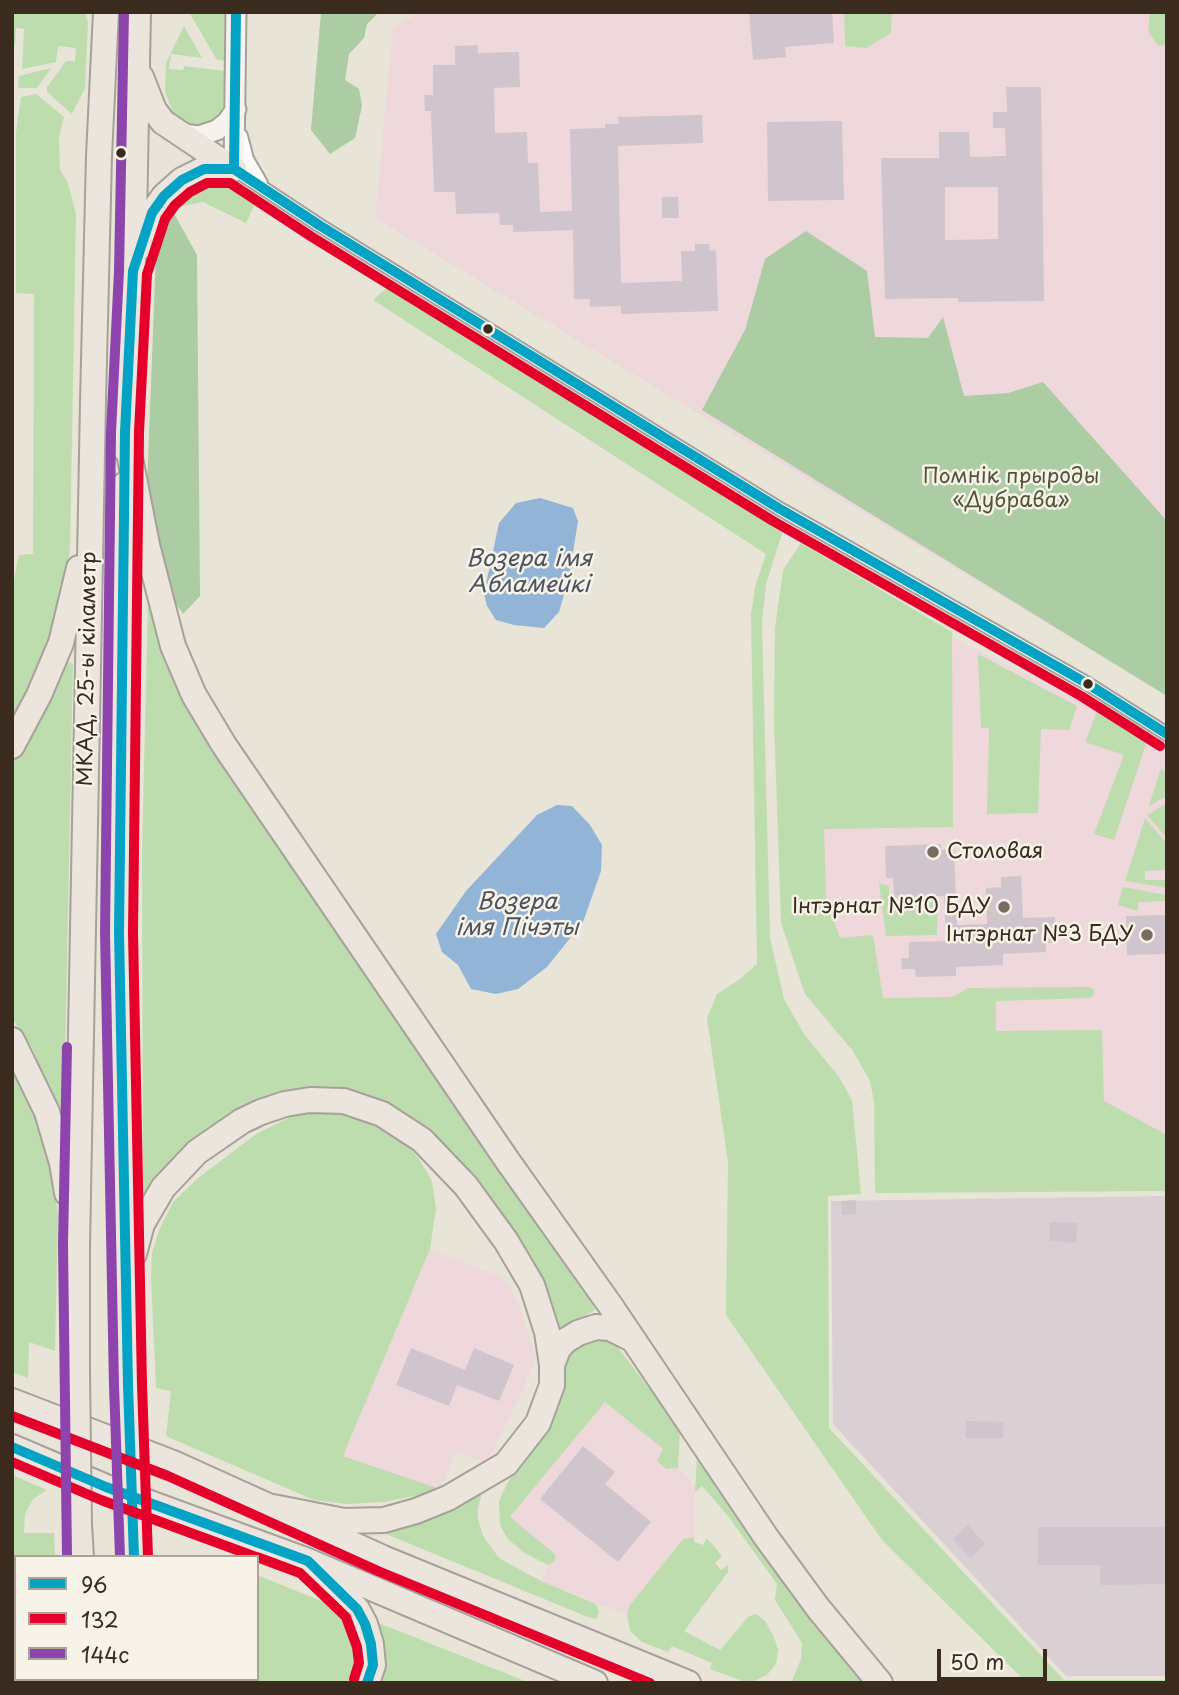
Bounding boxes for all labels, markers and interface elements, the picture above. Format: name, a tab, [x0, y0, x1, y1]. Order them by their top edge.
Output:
unlabelled marker	[114, 146, 128, 160]
unlabelled marker	[481, 322, 495, 336]
park label: Помнік прыроды «Дубрава»	[923, 464, 1099, 514]
water label: Возера імя Абламейкі	[466, 546, 592, 600]
street label: МКАД, 25-ы кіламетр	[73, 551, 103, 787]
unlabelled marker	[1081, 677, 1095, 691]
place label: Столовая	[947, 839, 1043, 865]
marker: Столовая	[925, 844, 941, 860]
water label: Возера імя Пічэты	[456, 889, 578, 943]
place label: Інтэрнат №10 БДУ	[792, 894, 990, 920]
marker: Інтэрнат №10 БДУ	[996, 899, 1012, 915]
place label: Інтэрнат №3 БДУ	[946, 922, 1133, 948]
marker: Інтэрнат №3 БДУ	[1139, 927, 1155, 943]
legend	[14, 1555, 259, 1681]
text: 96	[81, 1568, 108, 1600]
text: 132	[81, 1603, 119, 1635]
scale bar	[941, 1636, 1051, 1680]
text: 144с	[81, 1638, 129, 1670]
text: 50 m	[950, 1645, 1004, 1677]

